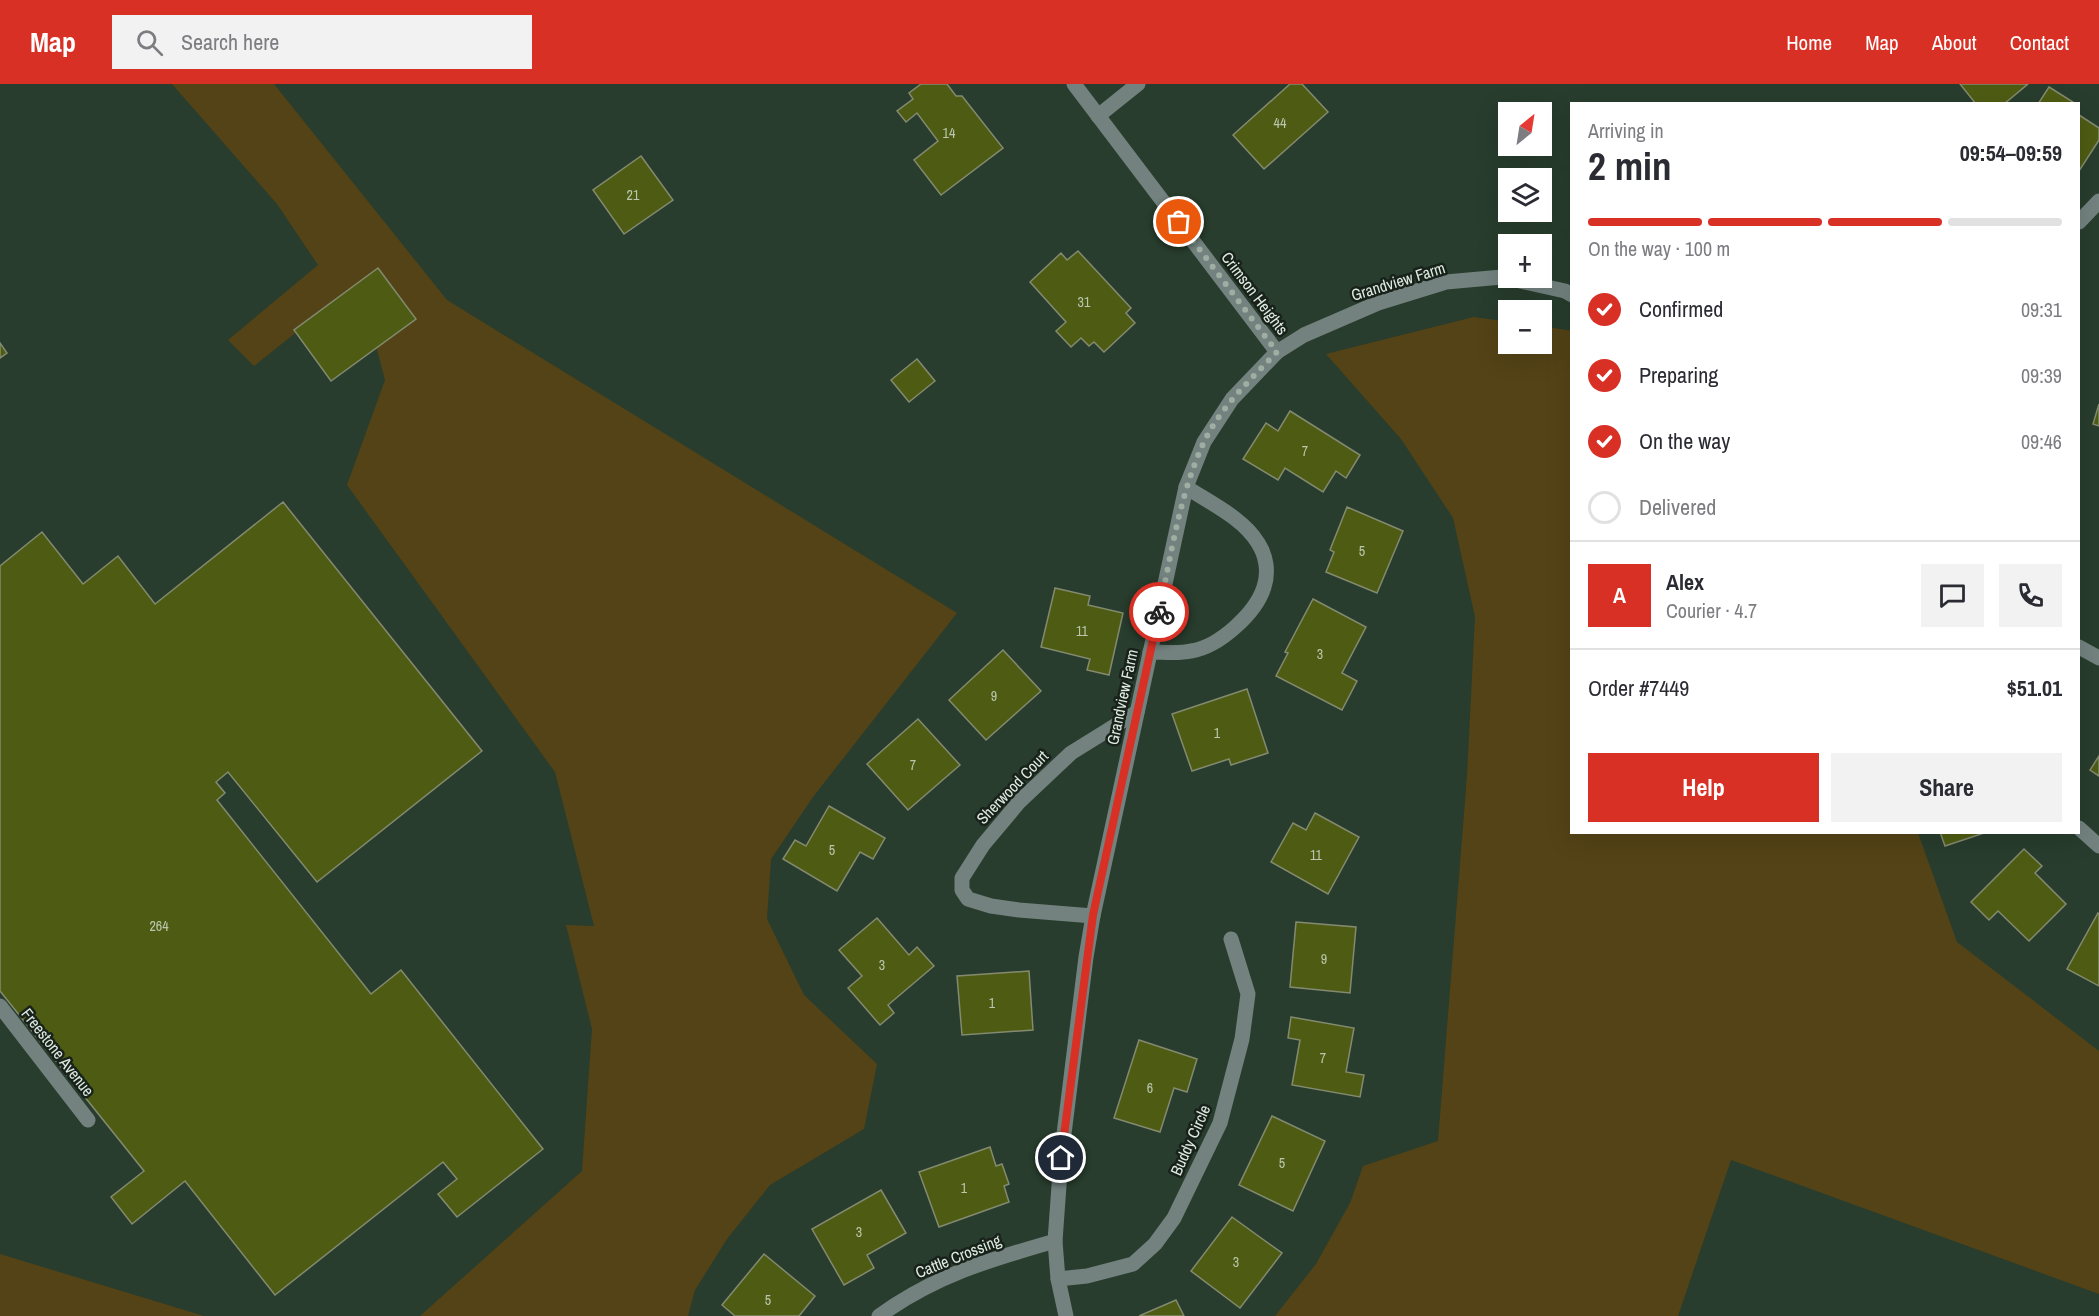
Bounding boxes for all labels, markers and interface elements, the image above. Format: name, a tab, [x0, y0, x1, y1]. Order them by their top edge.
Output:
search box	[112, 15, 532, 69]
text: Map	[30, 23, 76, 61]
icon: search	[133, 26, 166, 59]
text: Search here	[181, 27, 279, 57]
text: Home	[1786, 28, 1832, 57]
text: Map	[1865, 28, 1899, 57]
text: About	[1932, 28, 1977, 57]
text: Contact	[2010, 28, 2069, 57]
north arrow	[1498, 102, 1552, 156]
map controls	[1498, 102, 1552, 354]
house number: 44	[1274, 114, 1287, 132]
text: Arriving in	[1588, 117, 1664, 144]
house number: 14	[943, 124, 956, 142]
text: 09:54–09:59	[1960, 138, 2062, 168]
text: 2 min	[1588, 140, 1672, 192]
button: layers	[1498, 168, 1552, 222]
house number: 21	[627, 186, 640, 204]
pin	[1153, 196, 1204, 247]
icon: bag	[1162, 205, 1195, 238]
button: +	[1498, 234, 1552, 288]
text: On the way · 100 m	[1588, 235, 1730, 262]
street label: Crimson Heights	[1217, 247, 1293, 339]
street label: Grandview Farm	[1348, 256, 1448, 306]
house number: 31	[1078, 293, 1091, 311]
icon: check	[1588, 293, 1621, 326]
text: Confirmed	[1639, 294, 1723, 324]
text: 09:31	[2021, 296, 2062, 323]
button: −	[1498, 300, 1552, 354]
icon: check	[1588, 359, 1621, 392]
text: Preparing	[1639, 360, 1718, 390]
text: 09:39	[2021, 362, 2062, 389]
icon: check	[1588, 425, 1621, 458]
text: On the way	[1639, 426, 1730, 456]
text: 09:46	[2021, 428, 2062, 455]
house number: 7	[1302, 442, 1308, 460]
text: Delivered	[1639, 492, 1716, 522]
house number: 5	[1359, 542, 1365, 560]
button: chat	[1921, 564, 1984, 627]
button: phone	[1999, 564, 2062, 627]
text: Alex	[1666, 567, 1704, 597]
text: A	[1613, 580, 1626, 610]
courier	[1129, 582, 1189, 642]
icon: bike	[1143, 596, 1176, 629]
text: Courier · 4.7	[1666, 597, 1757, 624]
house number: 11	[1076, 622, 1089, 640]
house number: 3	[1317, 645, 1323, 663]
street label: Grandview Farm	[1101, 647, 1143, 747]
text: Order #7449	[1588, 673, 1689, 703]
text: $51.01	[2007, 673, 2062, 703]
house number: 9	[991, 687, 997, 705]
house number: 1	[1214, 724, 1221, 742]
street label: Sherwood Court	[971, 745, 1053, 829]
button: Help	[1588, 753, 1819, 822]
button: Share	[1831, 753, 2062, 822]
house number: 7	[910, 756, 916, 774]
house number: 5	[829, 841, 835, 859]
house number: 11	[1310, 846, 1323, 864]
house number: 264	[149, 917, 169, 935]
house number: 9	[1321, 950, 1327, 968]
house number: 3	[879, 956, 885, 974]
house number: 1	[989, 994, 996, 1012]
street label: Freestone Avenue	[17, 1003, 99, 1101]
house number: 7	[1320, 1049, 1326, 1067]
house number: 6	[1147, 1079, 1153, 1097]
street label: Buddy Circle	[1165, 1101, 1215, 1179]
pin	[1035, 1132, 1086, 1183]
icon: home	[1044, 1141, 1077, 1174]
house number: 5	[1279, 1154, 1285, 1172]
house number: 1	[961, 1179, 968, 1197]
house number: 3	[856, 1223, 862, 1241]
street label: Cattle Crossing	[912, 1229, 1005, 1283]
house number: 3	[1233, 1253, 1239, 1271]
house number: 5	[765, 1291, 771, 1309]

